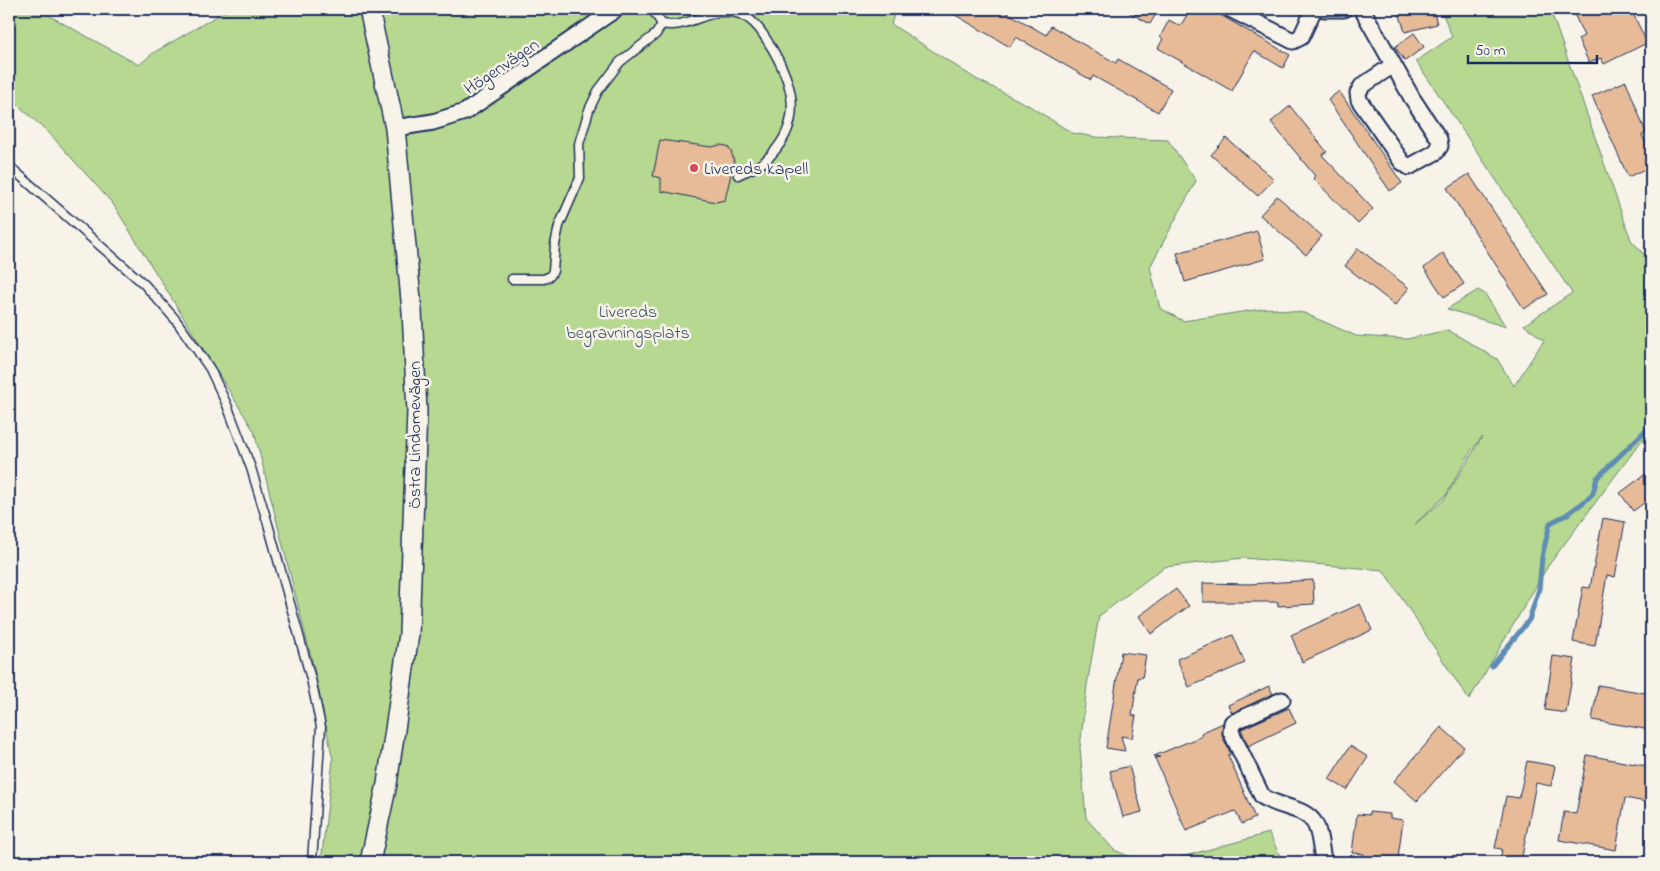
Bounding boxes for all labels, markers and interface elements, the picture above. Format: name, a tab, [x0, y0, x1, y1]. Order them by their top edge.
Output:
scale bar	[1468, 32, 1596, 64]
street label: Högenvägen	[459, 33, 546, 103]
text: 50 m	[1475, 40, 1506, 62]
place label: Livereds kapell	[704, 157, 808, 183]
marker: Livereds kapell	[688, 162, 700, 174]
park label: Livereds begravningsplats	[566, 300, 690, 348]
street label: Östra Lindomevägen	[403, 361, 430, 509]

